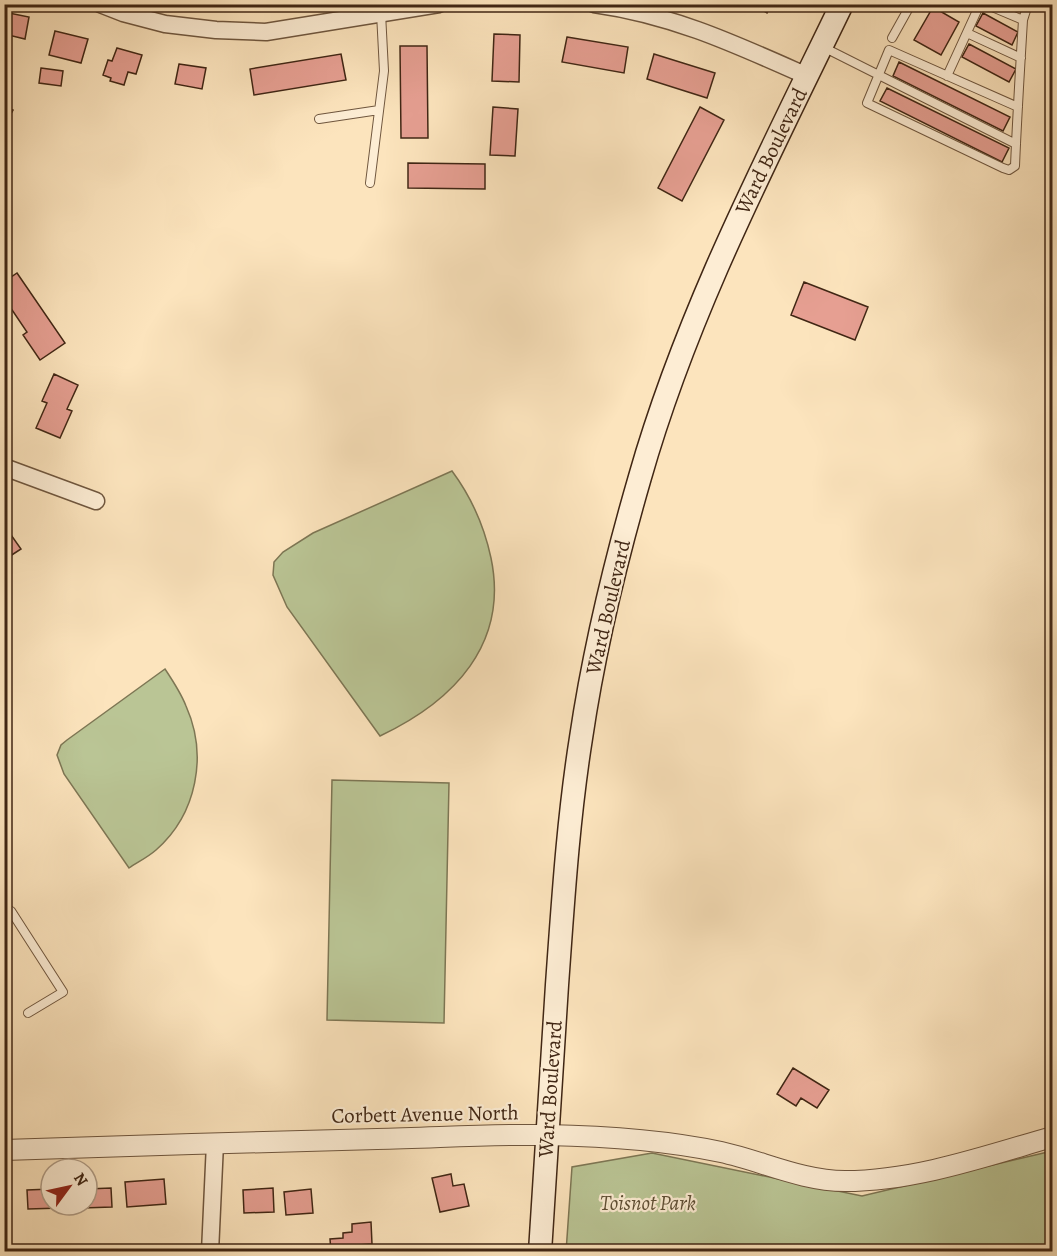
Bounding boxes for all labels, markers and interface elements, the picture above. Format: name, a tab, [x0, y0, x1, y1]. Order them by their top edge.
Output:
street label: Ward Boulevard	[728, 82, 814, 220]
street label: Ward Boulevard	[579, 536, 637, 678]
street label: Ward Boulevard	[531, 1019, 569, 1160]
street label: Corbett Avenue North	[331, 1098, 519, 1130]
north arrow	[39, 1157, 99, 1217]
text: N	[68, 1168, 93, 1191]
park label: Toisnot Park	[600, 1189, 696, 1217]

